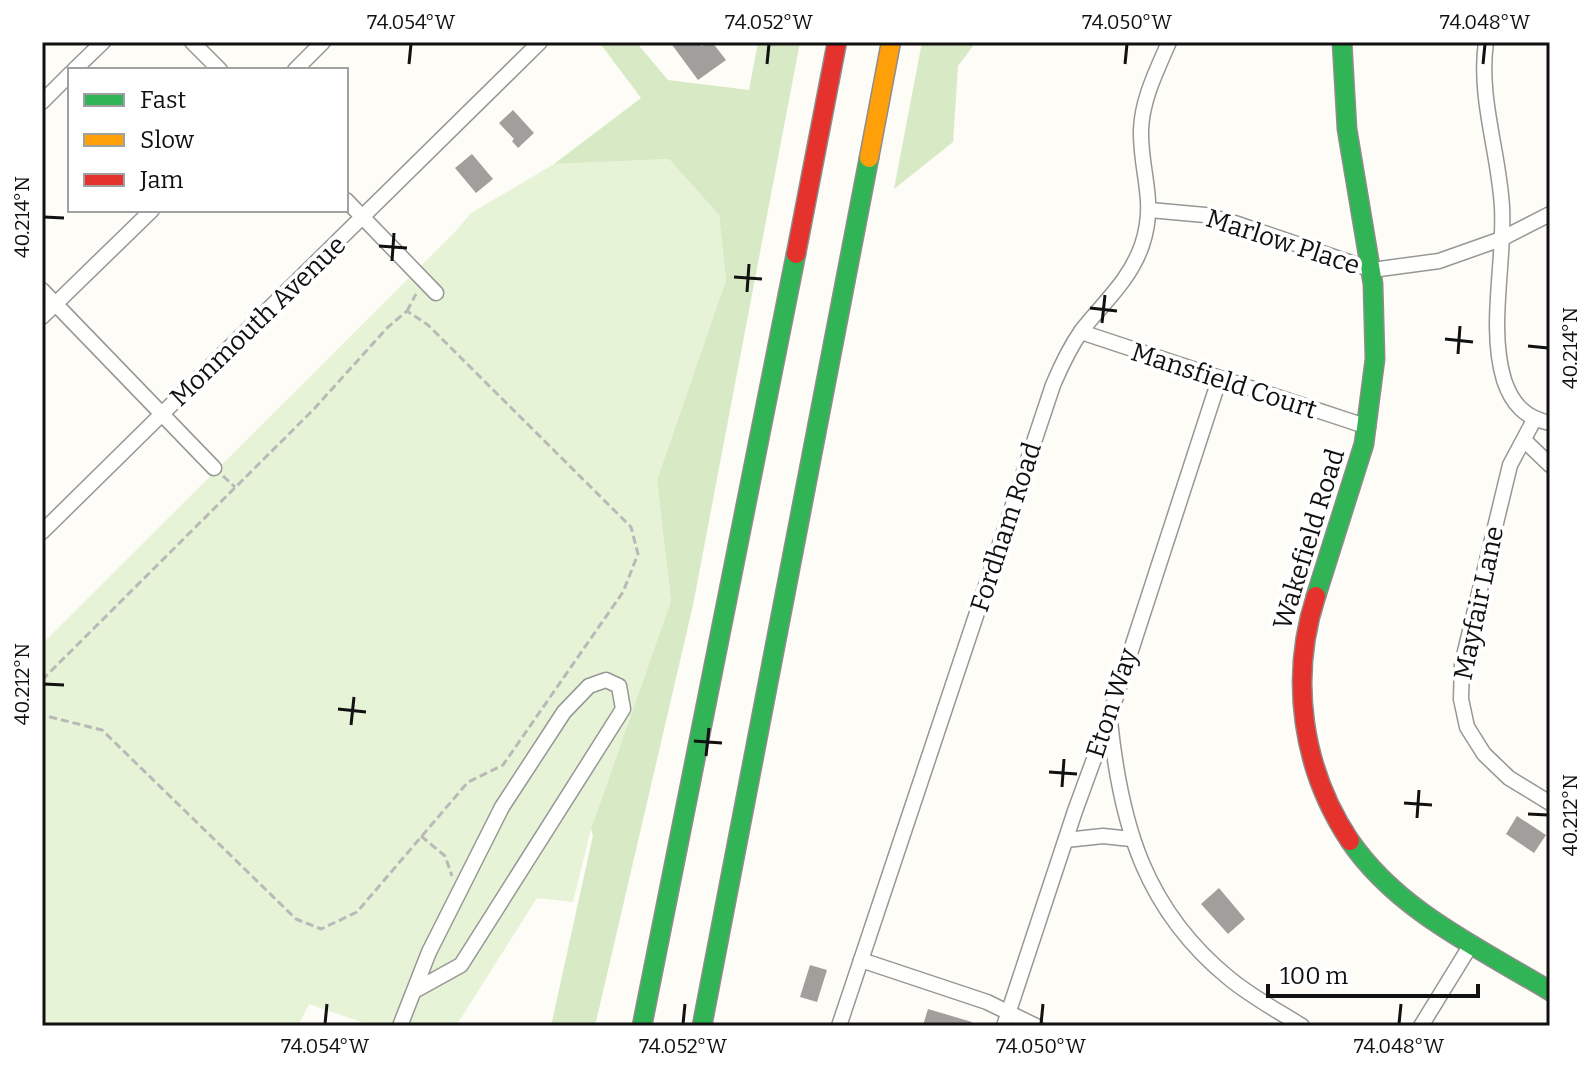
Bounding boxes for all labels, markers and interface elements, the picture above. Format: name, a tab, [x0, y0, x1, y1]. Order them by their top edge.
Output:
text: 74.054°W	[367, 10, 456, 34]
text: 74.052°W	[725, 10, 814, 34]
text: 74.050°W	[1082, 10, 1172, 34]
text: 74.048°W	[1440, 10, 1531, 34]
legend	[68, 68, 348, 212]
text: Fast	[140, 86, 186, 114]
text: Slow	[140, 126, 195, 154]
text: Jam	[139, 166, 184, 194]
text: 40.214°N	[10, 176, 34, 258]
street label: Marlow Place	[1202, 203, 1364, 281]
street label: Monmouth Avenue	[164, 229, 352, 413]
text: 40.214°N	[1558, 307, 1582, 389]
street label: Mansfield Court	[1127, 336, 1321, 426]
street label: Fordham Road	[964, 438, 1048, 616]
street label: Wakefield Road	[1267, 445, 1351, 633]
street label: Mayfair Lane	[1448, 523, 1510, 683]
text: 40.212°N	[10, 643, 34, 725]
street label: Eton Way	[1080, 644, 1144, 762]
text: 40.212°N	[1558, 774, 1582, 856]
scale bar	[1268, 948, 1478, 998]
text: 100 m	[1280, 962, 1348, 990]
text: 74.054°W	[281, 1034, 370, 1058]
text: 74.052°W	[639, 1034, 728, 1058]
text: 74.050°W	[996, 1034, 1086, 1058]
text: 74.048°W	[1354, 1034, 1445, 1058]

